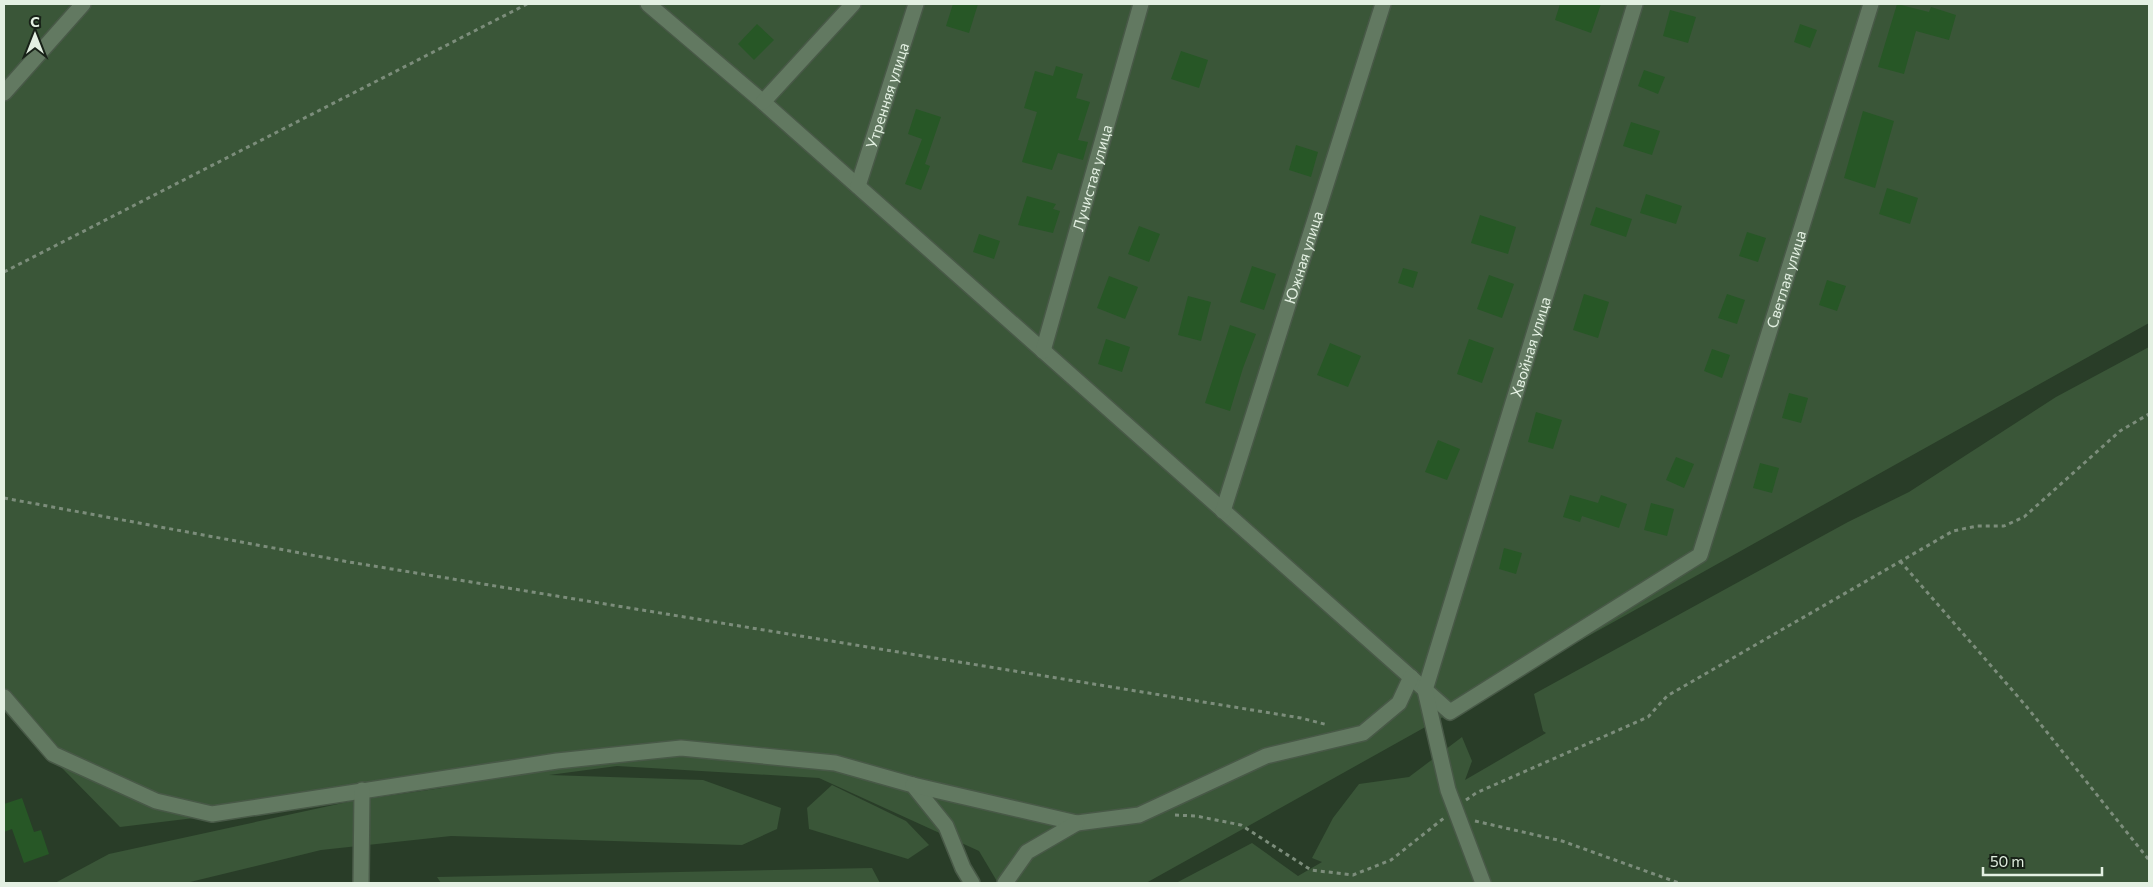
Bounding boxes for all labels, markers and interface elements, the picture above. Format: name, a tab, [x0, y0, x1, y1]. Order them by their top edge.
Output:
north arrow	[10, 10, 60, 60]
text: С	[30, 13, 40, 30]
street label: Утренняя улица	[862, 40, 912, 151]
street label: Лучистая улица	[1068, 123, 1115, 233]
street label: Южная улица	[1280, 209, 1326, 306]
street label: Светлая улица	[1762, 228, 1809, 330]
street label: Хвойная улица	[1506, 294, 1554, 399]
scale bar	[1983, 844, 2102, 876]
text: 50 m	[1990, 852, 2024, 870]

